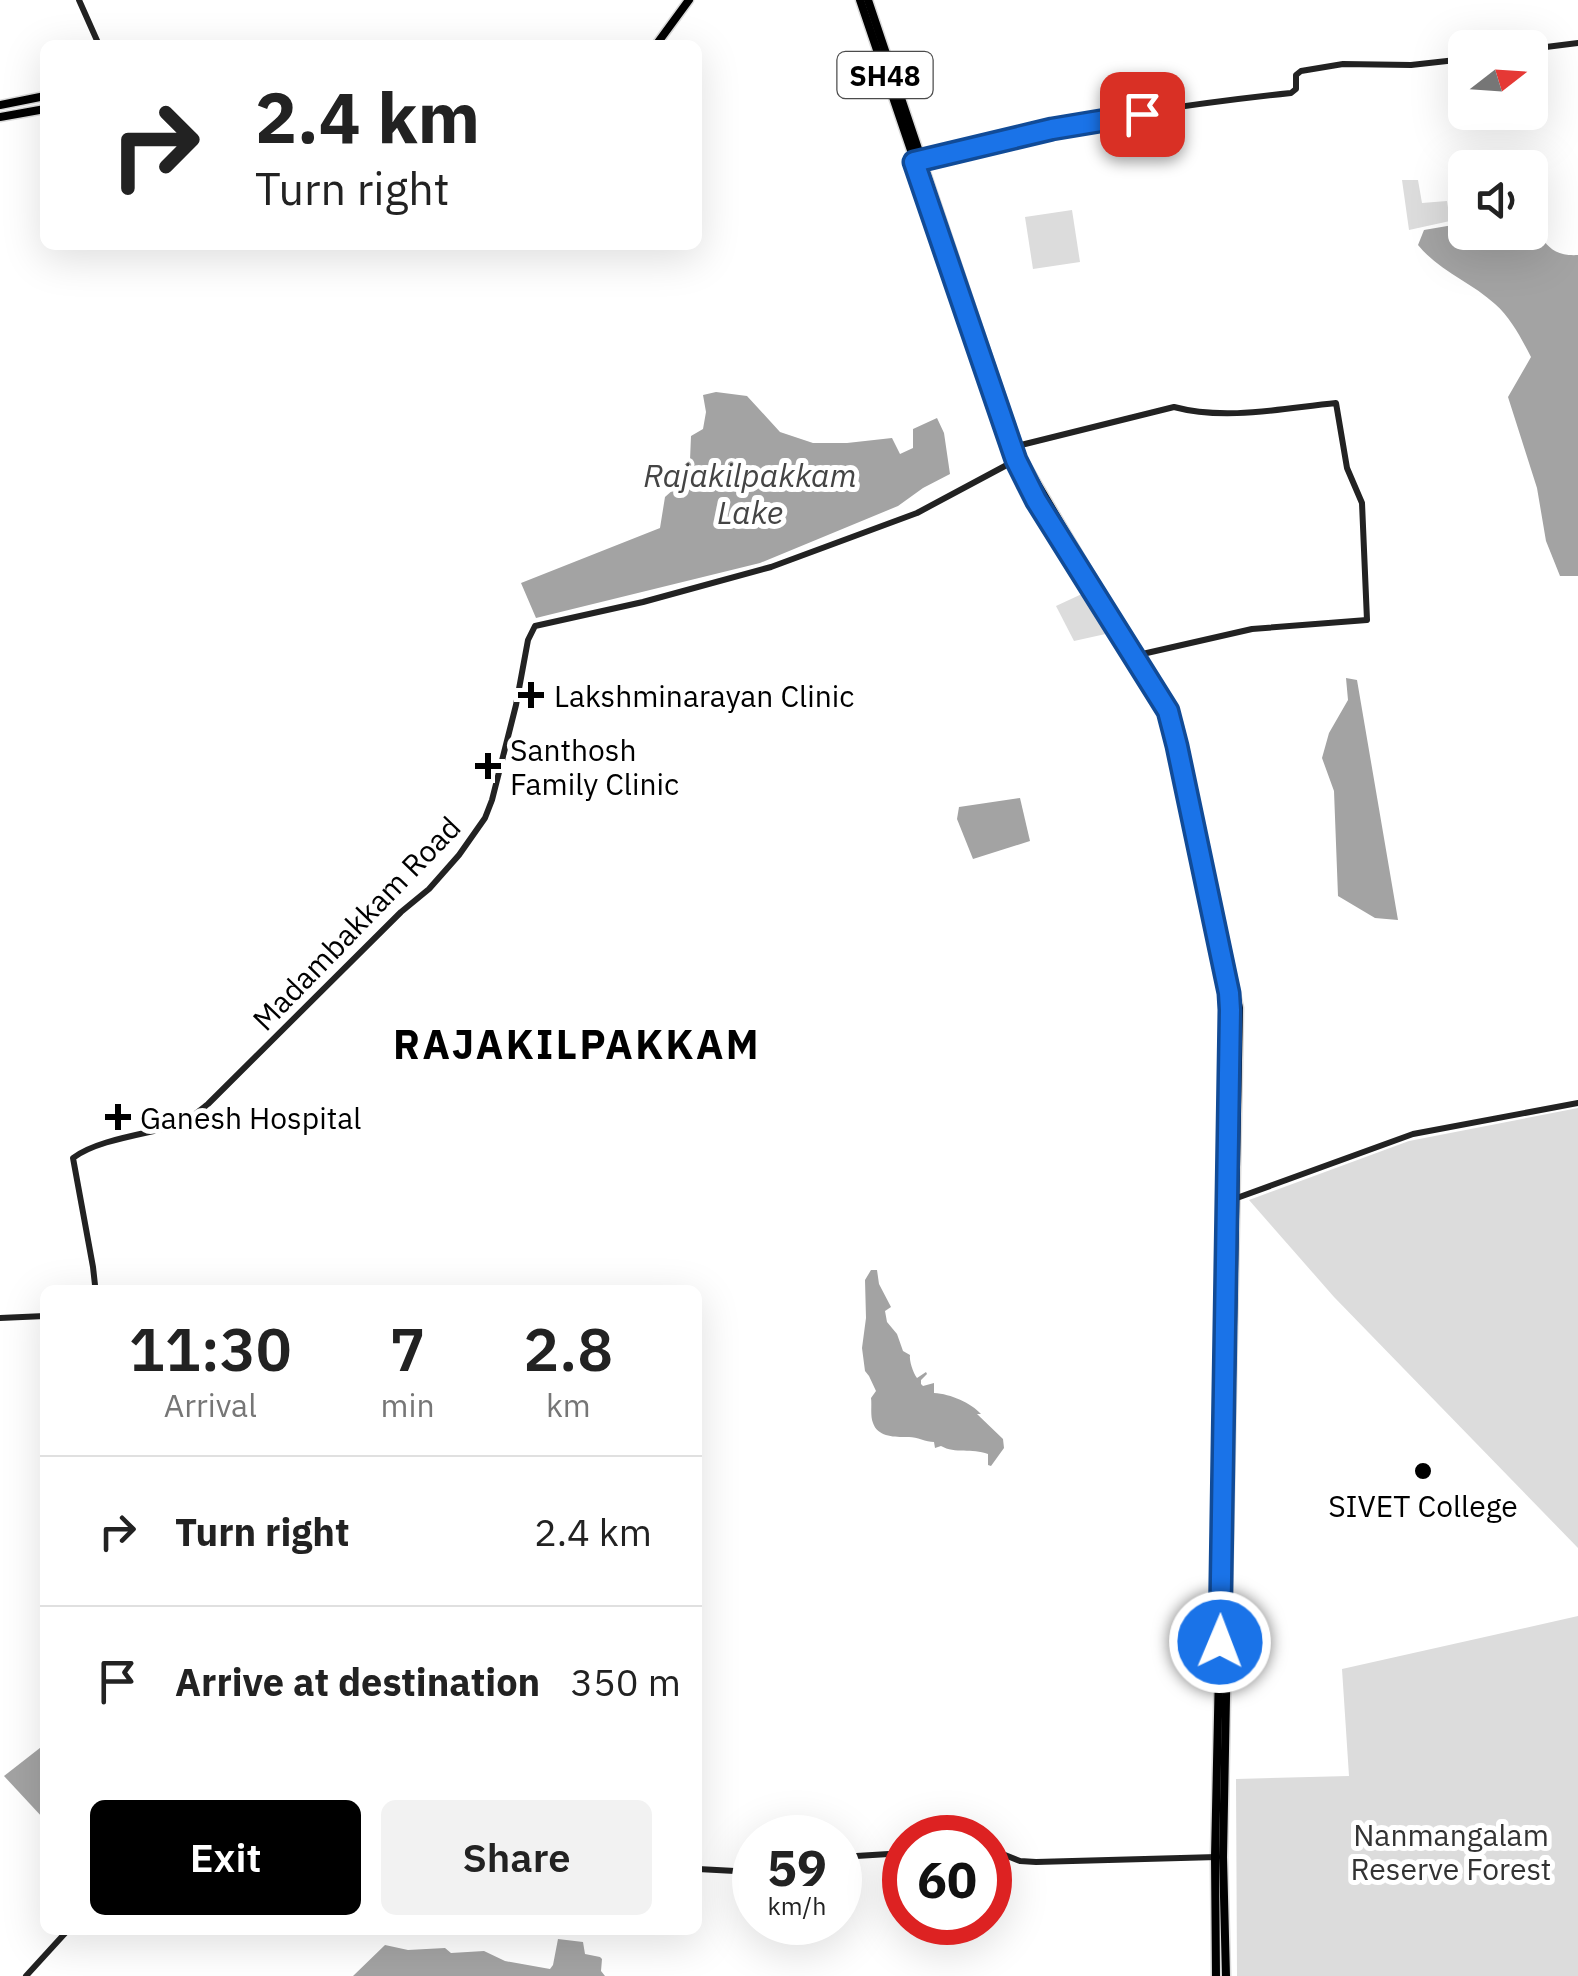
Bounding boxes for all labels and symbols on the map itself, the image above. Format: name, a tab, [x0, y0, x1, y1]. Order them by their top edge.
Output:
north arrow	[1448, 30, 1548, 130]
road number: SH48	[838, 52, 932, 98]
pin	[1100, 72, 1185, 157]
water label: Rajakilpakkam Lake	[643, 454, 857, 533]
place label: Lakshminarayan Clinic	[554, 676, 854, 715]
marker: Lakshminarayan Clinic	[518, 682, 544, 708]
place label: Santhosh Family Clinic	[510, 730, 679, 803]
marker: Santhosh Family Clinic	[475, 753, 501, 779]
street label: Madambakkam Road	[244, 808, 468, 1038]
district label: RAJAKILPAKKAM	[393, 1018, 761, 1070]
place label: Ganesh Hospital	[140, 1098, 361, 1137]
marker: Ganesh Hospital	[105, 1104, 131, 1130]
marker: SIVET College	[1412, 1460, 1434, 1482]
place label: SIVET College	[1328, 1486, 1518, 1525]
position arrow	[1168, 1590, 1272, 1694]
speed limit sign: 60	[882, 1815, 1012, 1945]
park label: Nanmangalam Reserve Forest	[1351, 1815, 1551, 1888]

